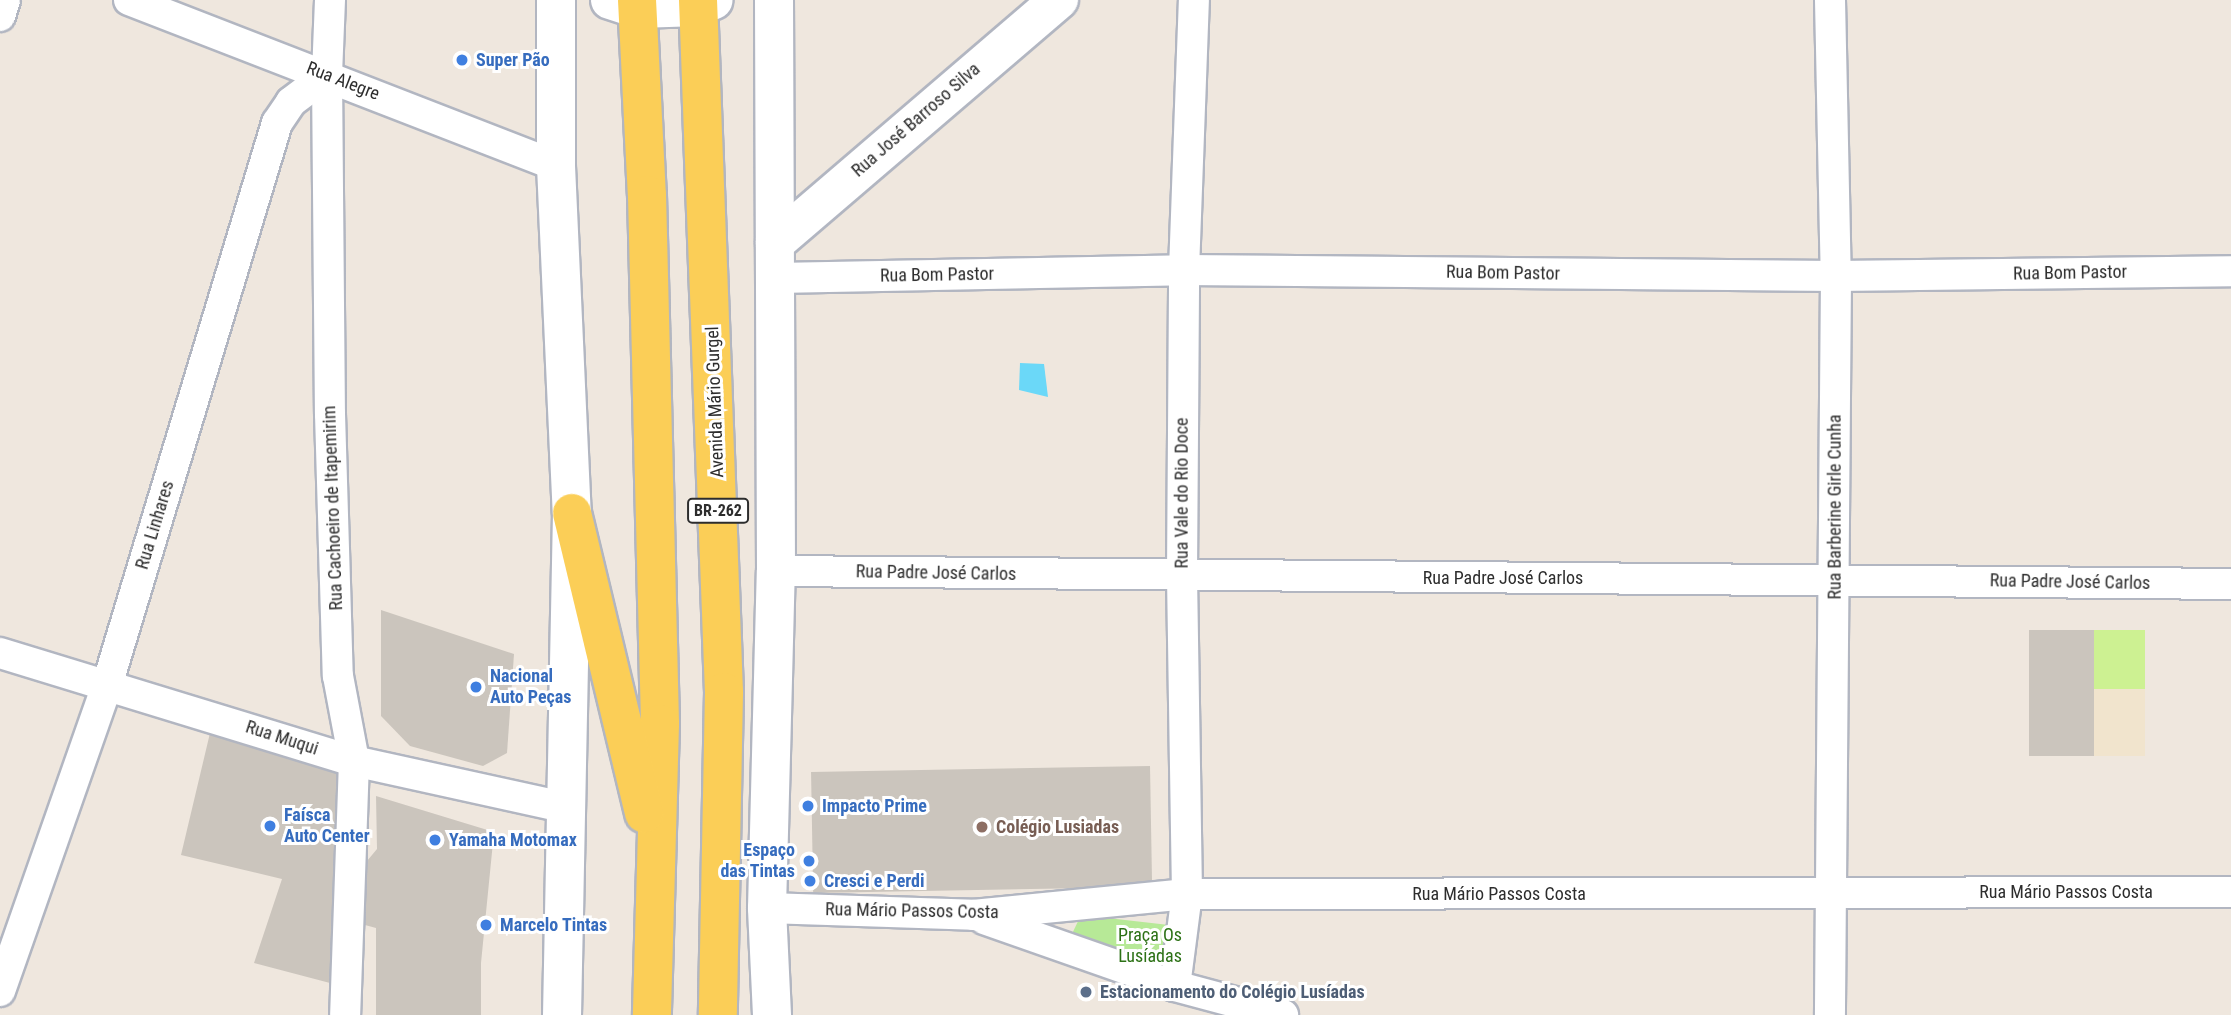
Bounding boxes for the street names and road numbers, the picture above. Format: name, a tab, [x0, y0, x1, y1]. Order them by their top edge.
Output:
street label: Rua Alegre	[303, 57, 383, 105]
street label: Rua José Barroso Silva	[847, 58, 985, 182]
street label: Rua Bom Pastor	[1446, 261, 1560, 285]
street label: Rua Bom Pastor	[2013, 261, 2127, 285]
street label: Rua Bom Pastor	[880, 263, 994, 287]
street label: Avenida Mário Gurgel	[702, 326, 728, 478]
street label: Rua Cachoeiro de Itapemirim	[319, 405, 347, 611]
street label: Rua Barberine Girle Cunha	[1824, 414, 1846, 600]
street label: Rua Vale do Rio Doce	[1171, 417, 1193, 569]
street label: Rua Linhares	[131, 478, 179, 572]
road number: BR-262	[686, 498, 750, 524]
street label: Rua Padre José Carlos	[856, 561, 1016, 585]
street label: Rua Padre José Carlos	[1423, 567, 1583, 589]
street label: Rua Padre José Carlos	[1990, 570, 2150, 594]
street label: Rua Muqui	[243, 716, 321, 760]
street label: Rua Mário Passos Costa	[1979, 881, 2153, 903]
street label: Rua Mário Passos Costa	[1412, 883, 1586, 905]
street label: Rua Mário Passos Costa	[825, 899, 999, 923]

